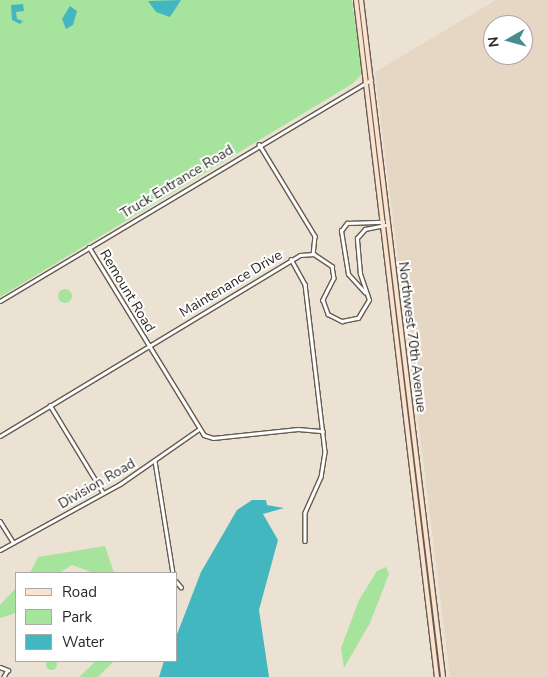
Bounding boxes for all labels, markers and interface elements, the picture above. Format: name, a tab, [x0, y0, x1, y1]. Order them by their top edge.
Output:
north arrow	[483, 15, 533, 65]
text: N	[484, 35, 504, 48]
street label: Truck Entrance Road	[118, 142, 236, 222]
street label: Remount Road	[96, 247, 158, 335]
street label: Maintenance Drive	[177, 247, 285, 321]
street label: Northwest 70th Avenue	[394, 261, 430, 413]
street label: Division Road	[56, 455, 138, 513]
legend	[15, 572, 178, 662]
text: Road	[62, 582, 97, 602]
text: Park	[62, 607, 92, 627]
text: Water	[62, 632, 104, 652]

